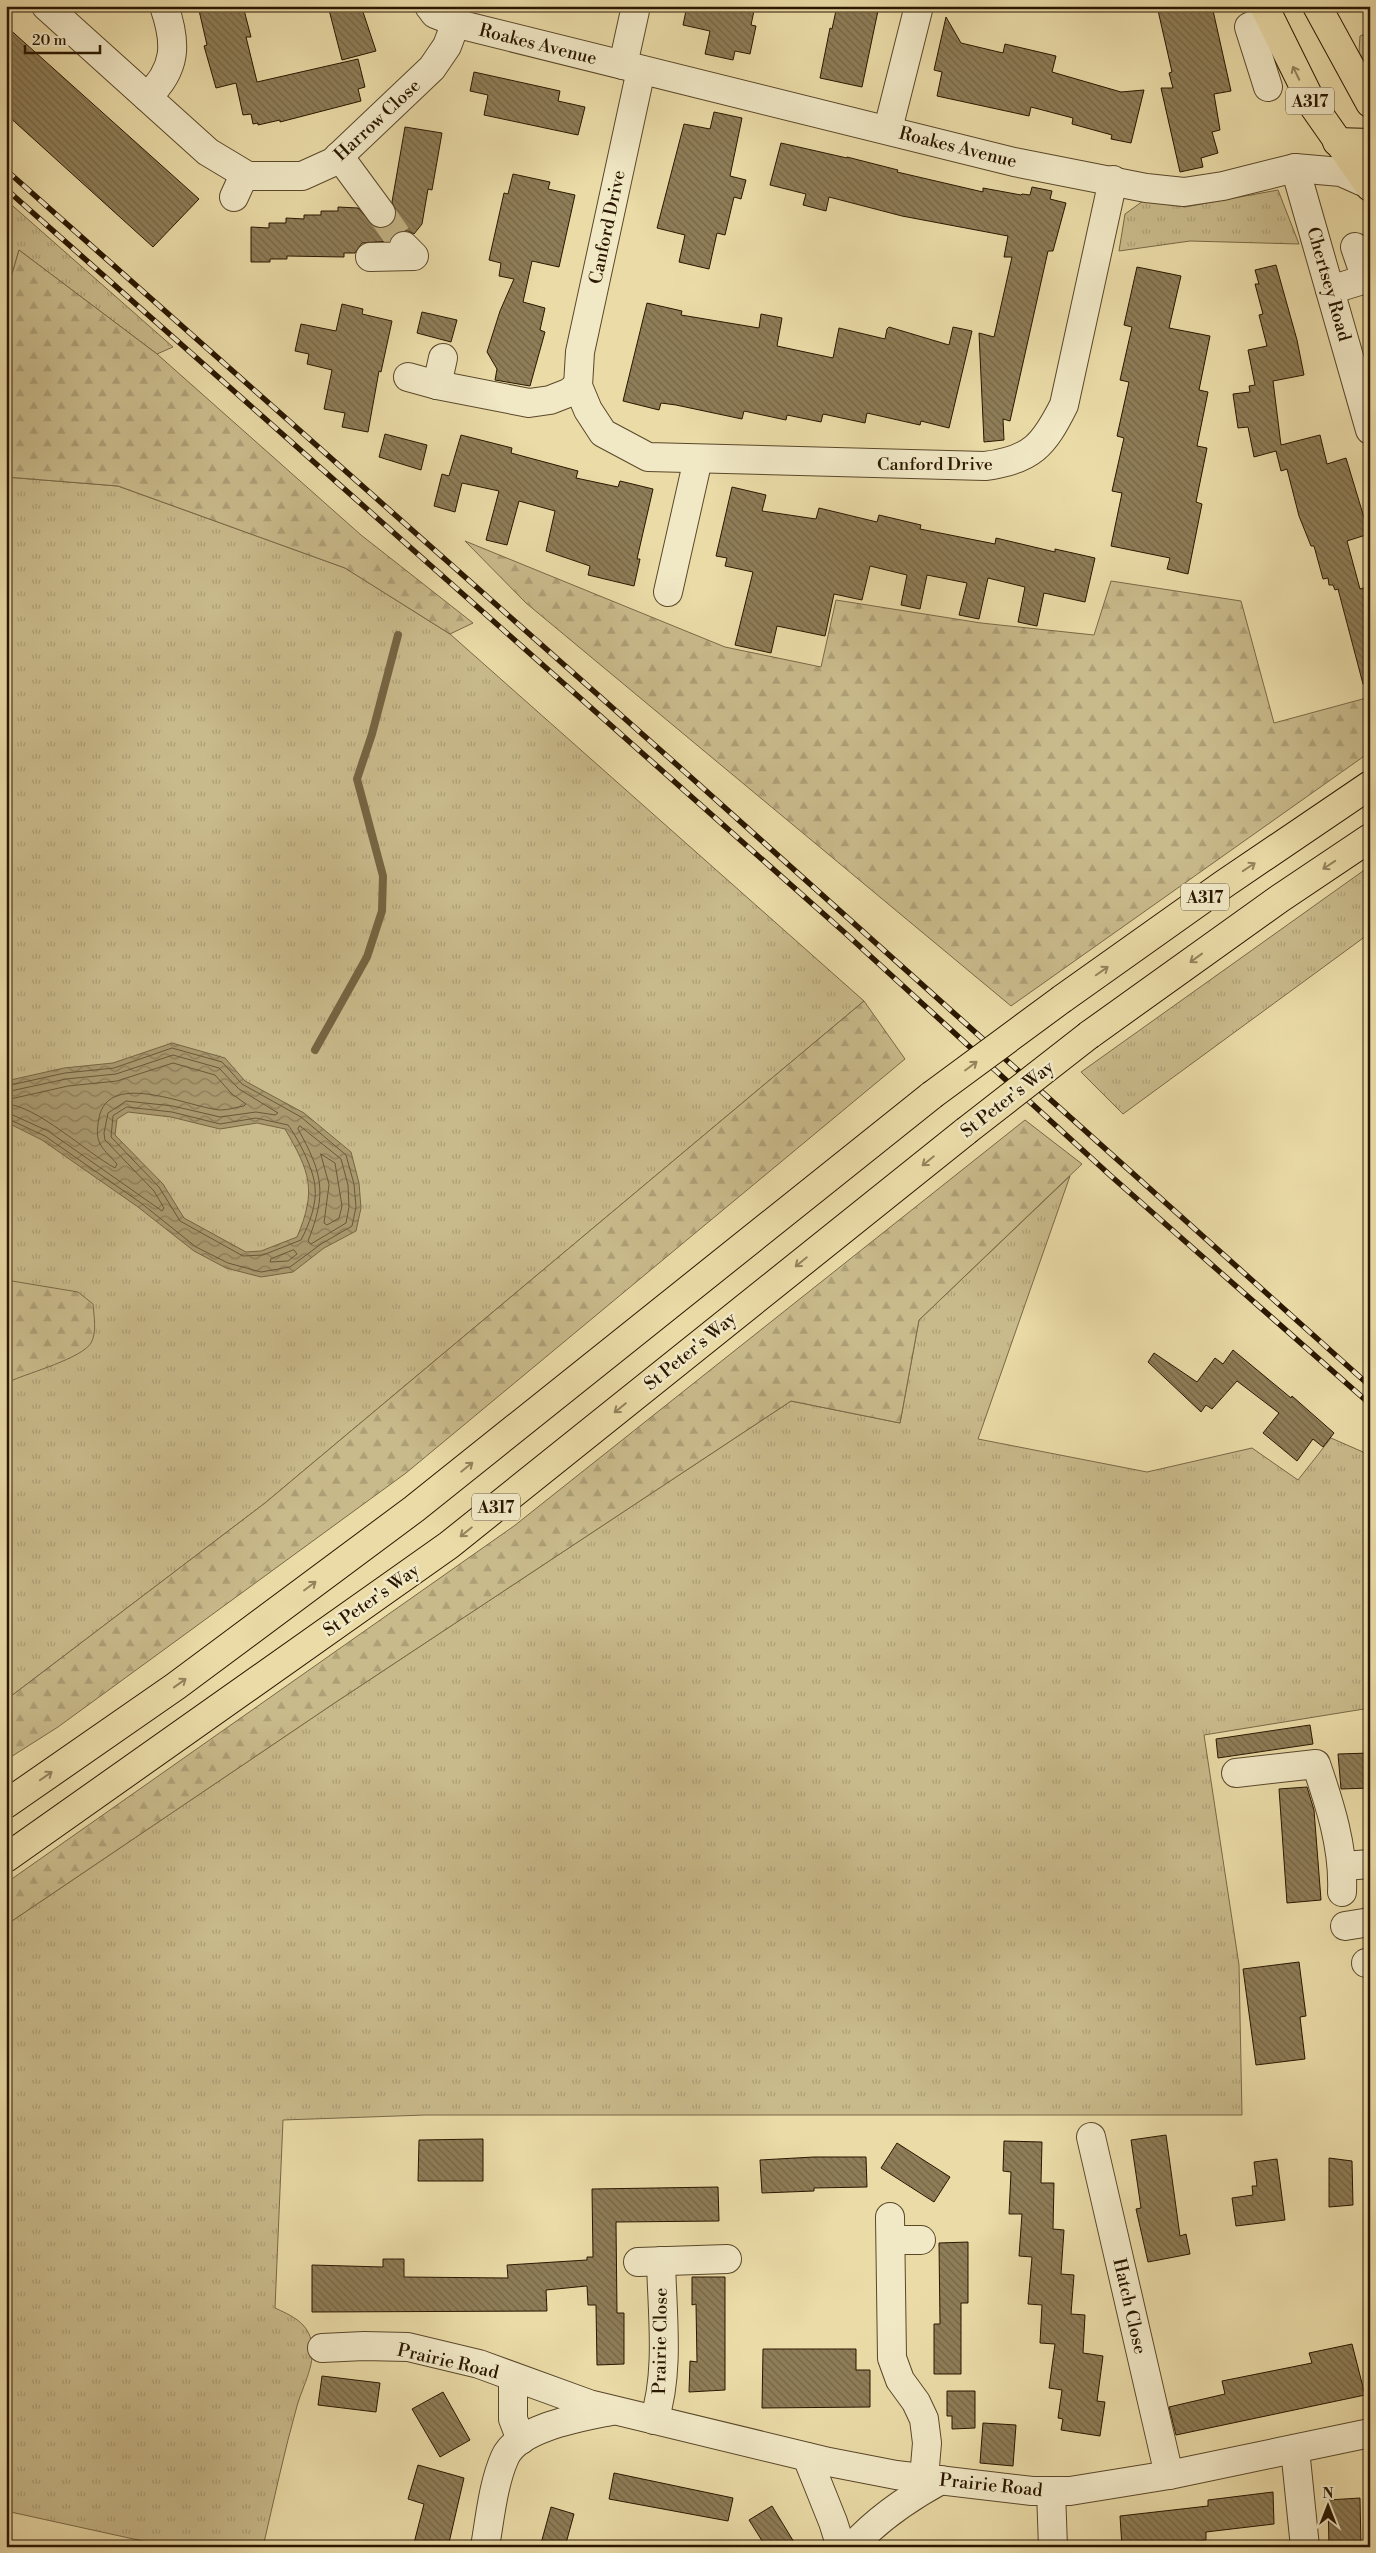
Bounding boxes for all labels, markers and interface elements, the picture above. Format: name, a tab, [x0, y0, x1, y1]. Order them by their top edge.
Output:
street label: Roakes Avenue	[477, 19, 599, 70]
scale bar	[25, 22, 100, 54]
text: 20 m	[32, 31, 67, 50]
one-way arrow	[1291, 66, 1300, 81]
street label: Harrow Close	[329, 74, 425, 166]
road number: A317	[1286, 88, 1334, 114]
street label: Roakes Avenue	[897, 122, 1019, 173]
street label: Canford Drive	[584, 168, 631, 286]
street label: Chertsey Road	[1301, 224, 1356, 345]
street label: Canford Drive	[877, 453, 993, 476]
one-way arrow	[1323, 861, 1337, 871]
one-way arrow	[1242, 862, 1256, 872]
road number: A317	[1181, 884, 1229, 910]
one-way arrow	[1189, 953, 1203, 963]
one-way arrow	[1095, 966, 1109, 976]
street label: St Peter's Way	[956, 1056, 1059, 1143]
one-way arrow	[964, 1061, 977, 1072]
one-way arrow	[921, 1156, 935, 1166]
one-way arrow	[795, 1257, 808, 1268]
street label: St Peter's Way	[639, 1307, 741, 1396]
one-way arrow	[613, 1403, 626, 1414]
one-way arrow	[460, 1461, 473, 1472]
road number: A317	[472, 1494, 520, 1520]
one-way arrow	[459, 1526, 472, 1537]
street label: St Peter's Way	[319, 1559, 424, 1642]
one-way arrow	[303, 1581, 316, 1592]
one-way arrow	[173, 1678, 187, 1688]
one-way arrow	[39, 1771, 53, 1781]
street label: Hatch Close	[1107, 2256, 1152, 2356]
street label: Prairie Close	[648, 2287, 673, 2395]
street label: Prairie Road	[395, 2339, 502, 2385]
street label: Prairie Road	[938, 2469, 1044, 2502]
north arrow	[1304, 2480, 1354, 2530]
text: N	[1322, 2485, 1334, 2503]

